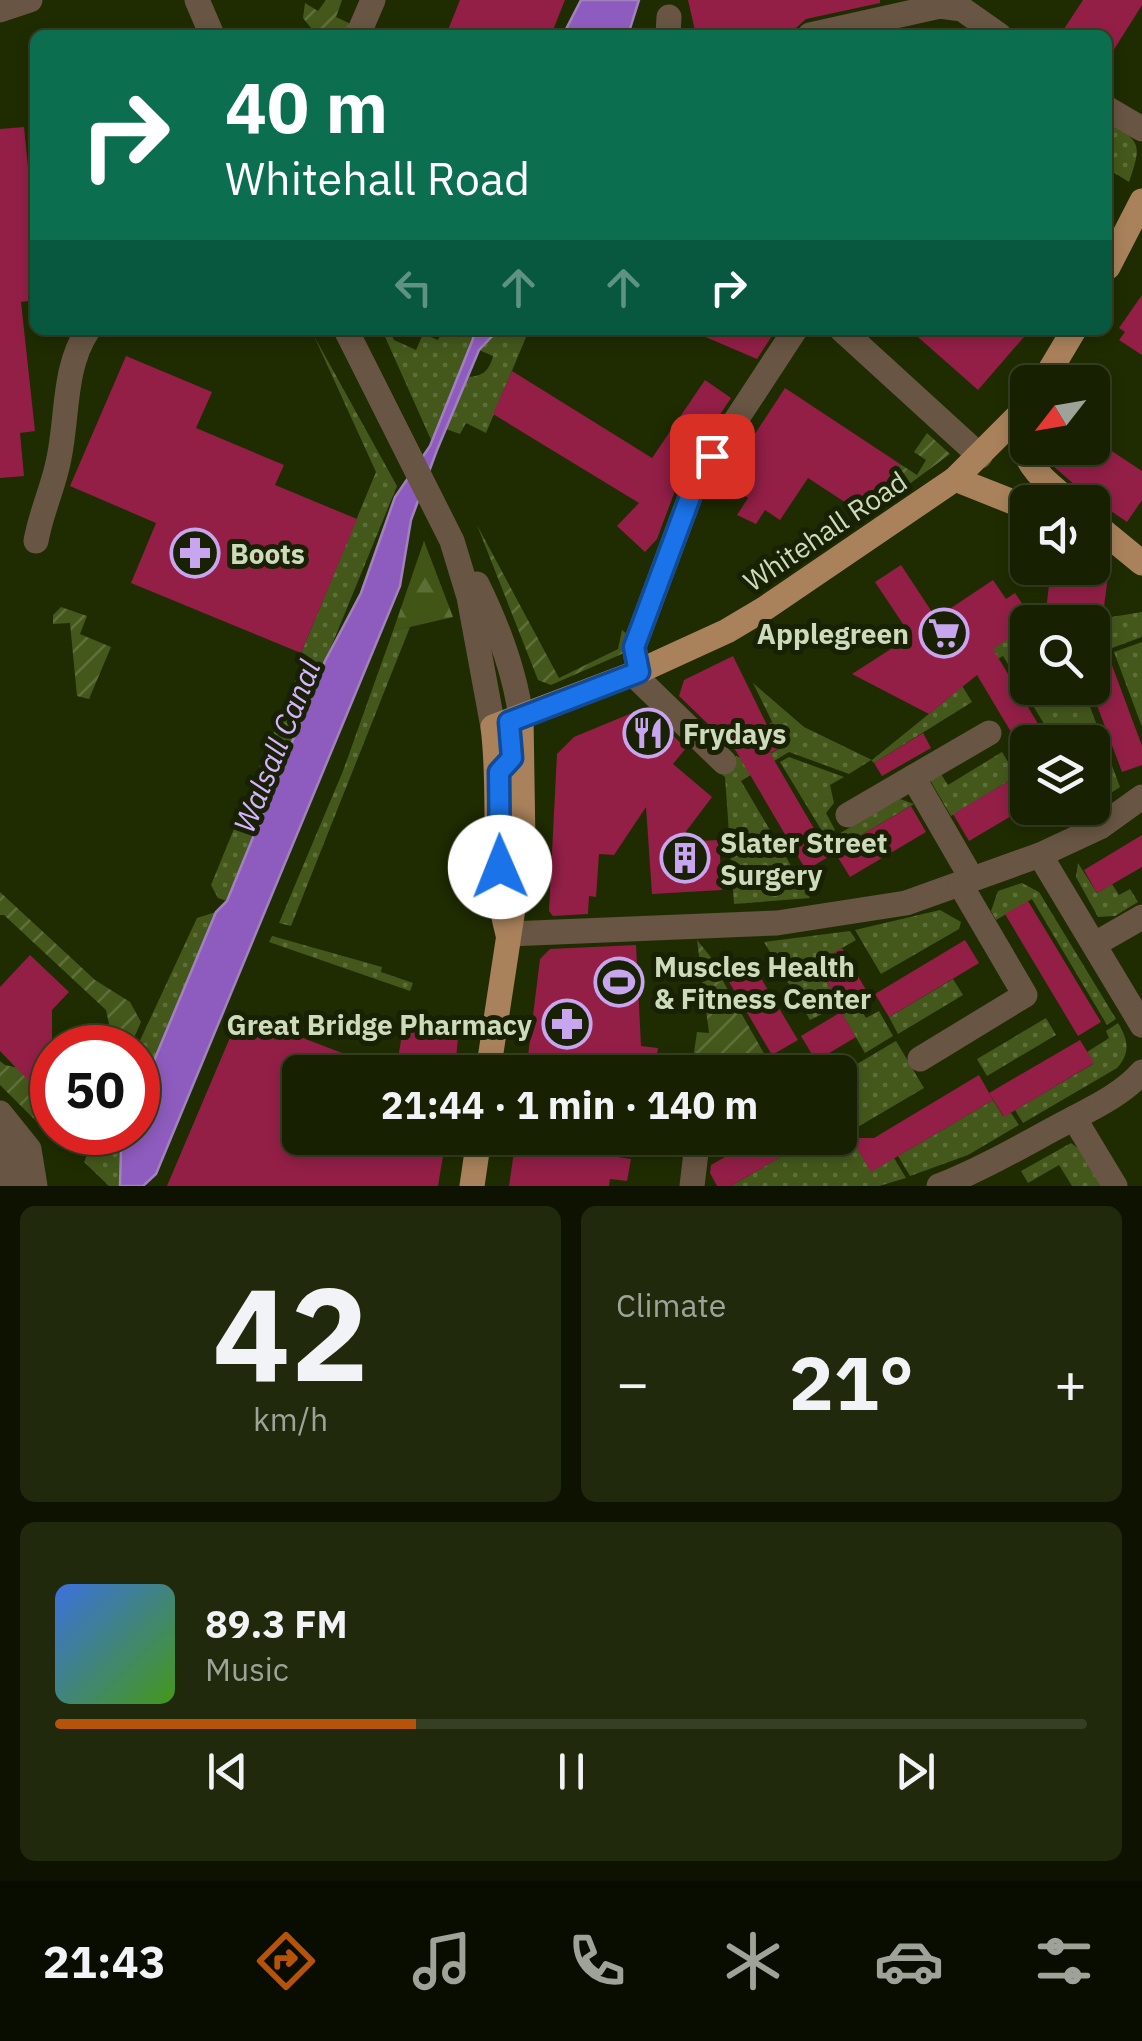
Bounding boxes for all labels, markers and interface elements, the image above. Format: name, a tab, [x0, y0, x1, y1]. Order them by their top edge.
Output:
text: 40 m	[225, 61, 388, 152]
icon: right	[60, 70, 190, 200]
text: Whitehall Road	[225, 149, 530, 207]
icon: left	[386, 260, 441, 315]
icon: ahead	[491, 260, 546, 315]
icon: ahead	[596, 260, 651, 315]
icon: right	[701, 260, 756, 315]
north arrow	[1010, 365, 1110, 465]
map controls	[1010, 365, 1110, 825]
pin	[670, 414, 755, 499]
icon: arrive	[685, 429, 740, 484]
street label: Whitehall Road	[736, 463, 914, 599]
button: sound	[1010, 485, 1110, 585]
pharmacy icon: Boots	[169, 527, 221, 579]
place label: Boots	[230, 535, 305, 572]
button: search	[1010, 605, 1110, 705]
supermarket icon: Applegreen	[918, 607, 970, 659]
place label: Applegreen	[757, 615, 909, 652]
water label: Walsall Canal	[224, 654, 328, 838]
restaurant icon: Frydays	[622, 707, 674, 759]
place label: Frydays	[683, 715, 786, 752]
button: layers	[1010, 725, 1110, 825]
position arrow	[448, 815, 552, 919]
place label: Slater Street Surgery	[720, 824, 887, 893]
building icon: Slater Street Surgery	[659, 832, 711, 884]
place label: Muscles Health & Fitness Center	[654, 948, 871, 1017]
sports icon: Muscles Health & Fitness Center	[593, 956, 645, 1008]
pharmacy icon: Great Bridge Pharmacy	[541, 998, 593, 1050]
place label: Great Bridge Pharmacy	[227, 1006, 532, 1043]
speed limit sign: 50	[30, 1025, 160, 1155]
text: 21:44 · 1 min · 140 m	[381, 1080, 758, 1129]
text: 42	[212, 1248, 369, 1417]
text: Climate	[616, 1284, 726, 1326]
text: 21°	[789, 1333, 914, 1431]
text: −	[616, 1347, 649, 1418]
text: +	[1054, 1347, 1087, 1418]
text: km/h	[253, 1398, 328, 1440]
text: 89.3 FM	[205, 1599, 348, 1648]
text: Music	[205, 1648, 289, 1690]
icon: previous	[200, 1744, 255, 1799]
icon: pause	[544, 1744, 599, 1799]
icon: next	[888, 1744, 943, 1799]
icon: directions	[251, 1926, 321, 1996]
icon: music	[407, 1926, 477, 1996]
icon: phone	[562, 1926, 632, 1996]
icon: climate	[718, 1926, 788, 1996]
icon: car	[874, 1926, 944, 1996]
icon: filters	[1029, 1926, 1099, 1996]
text: 21:43	[43, 1932, 166, 1990]

